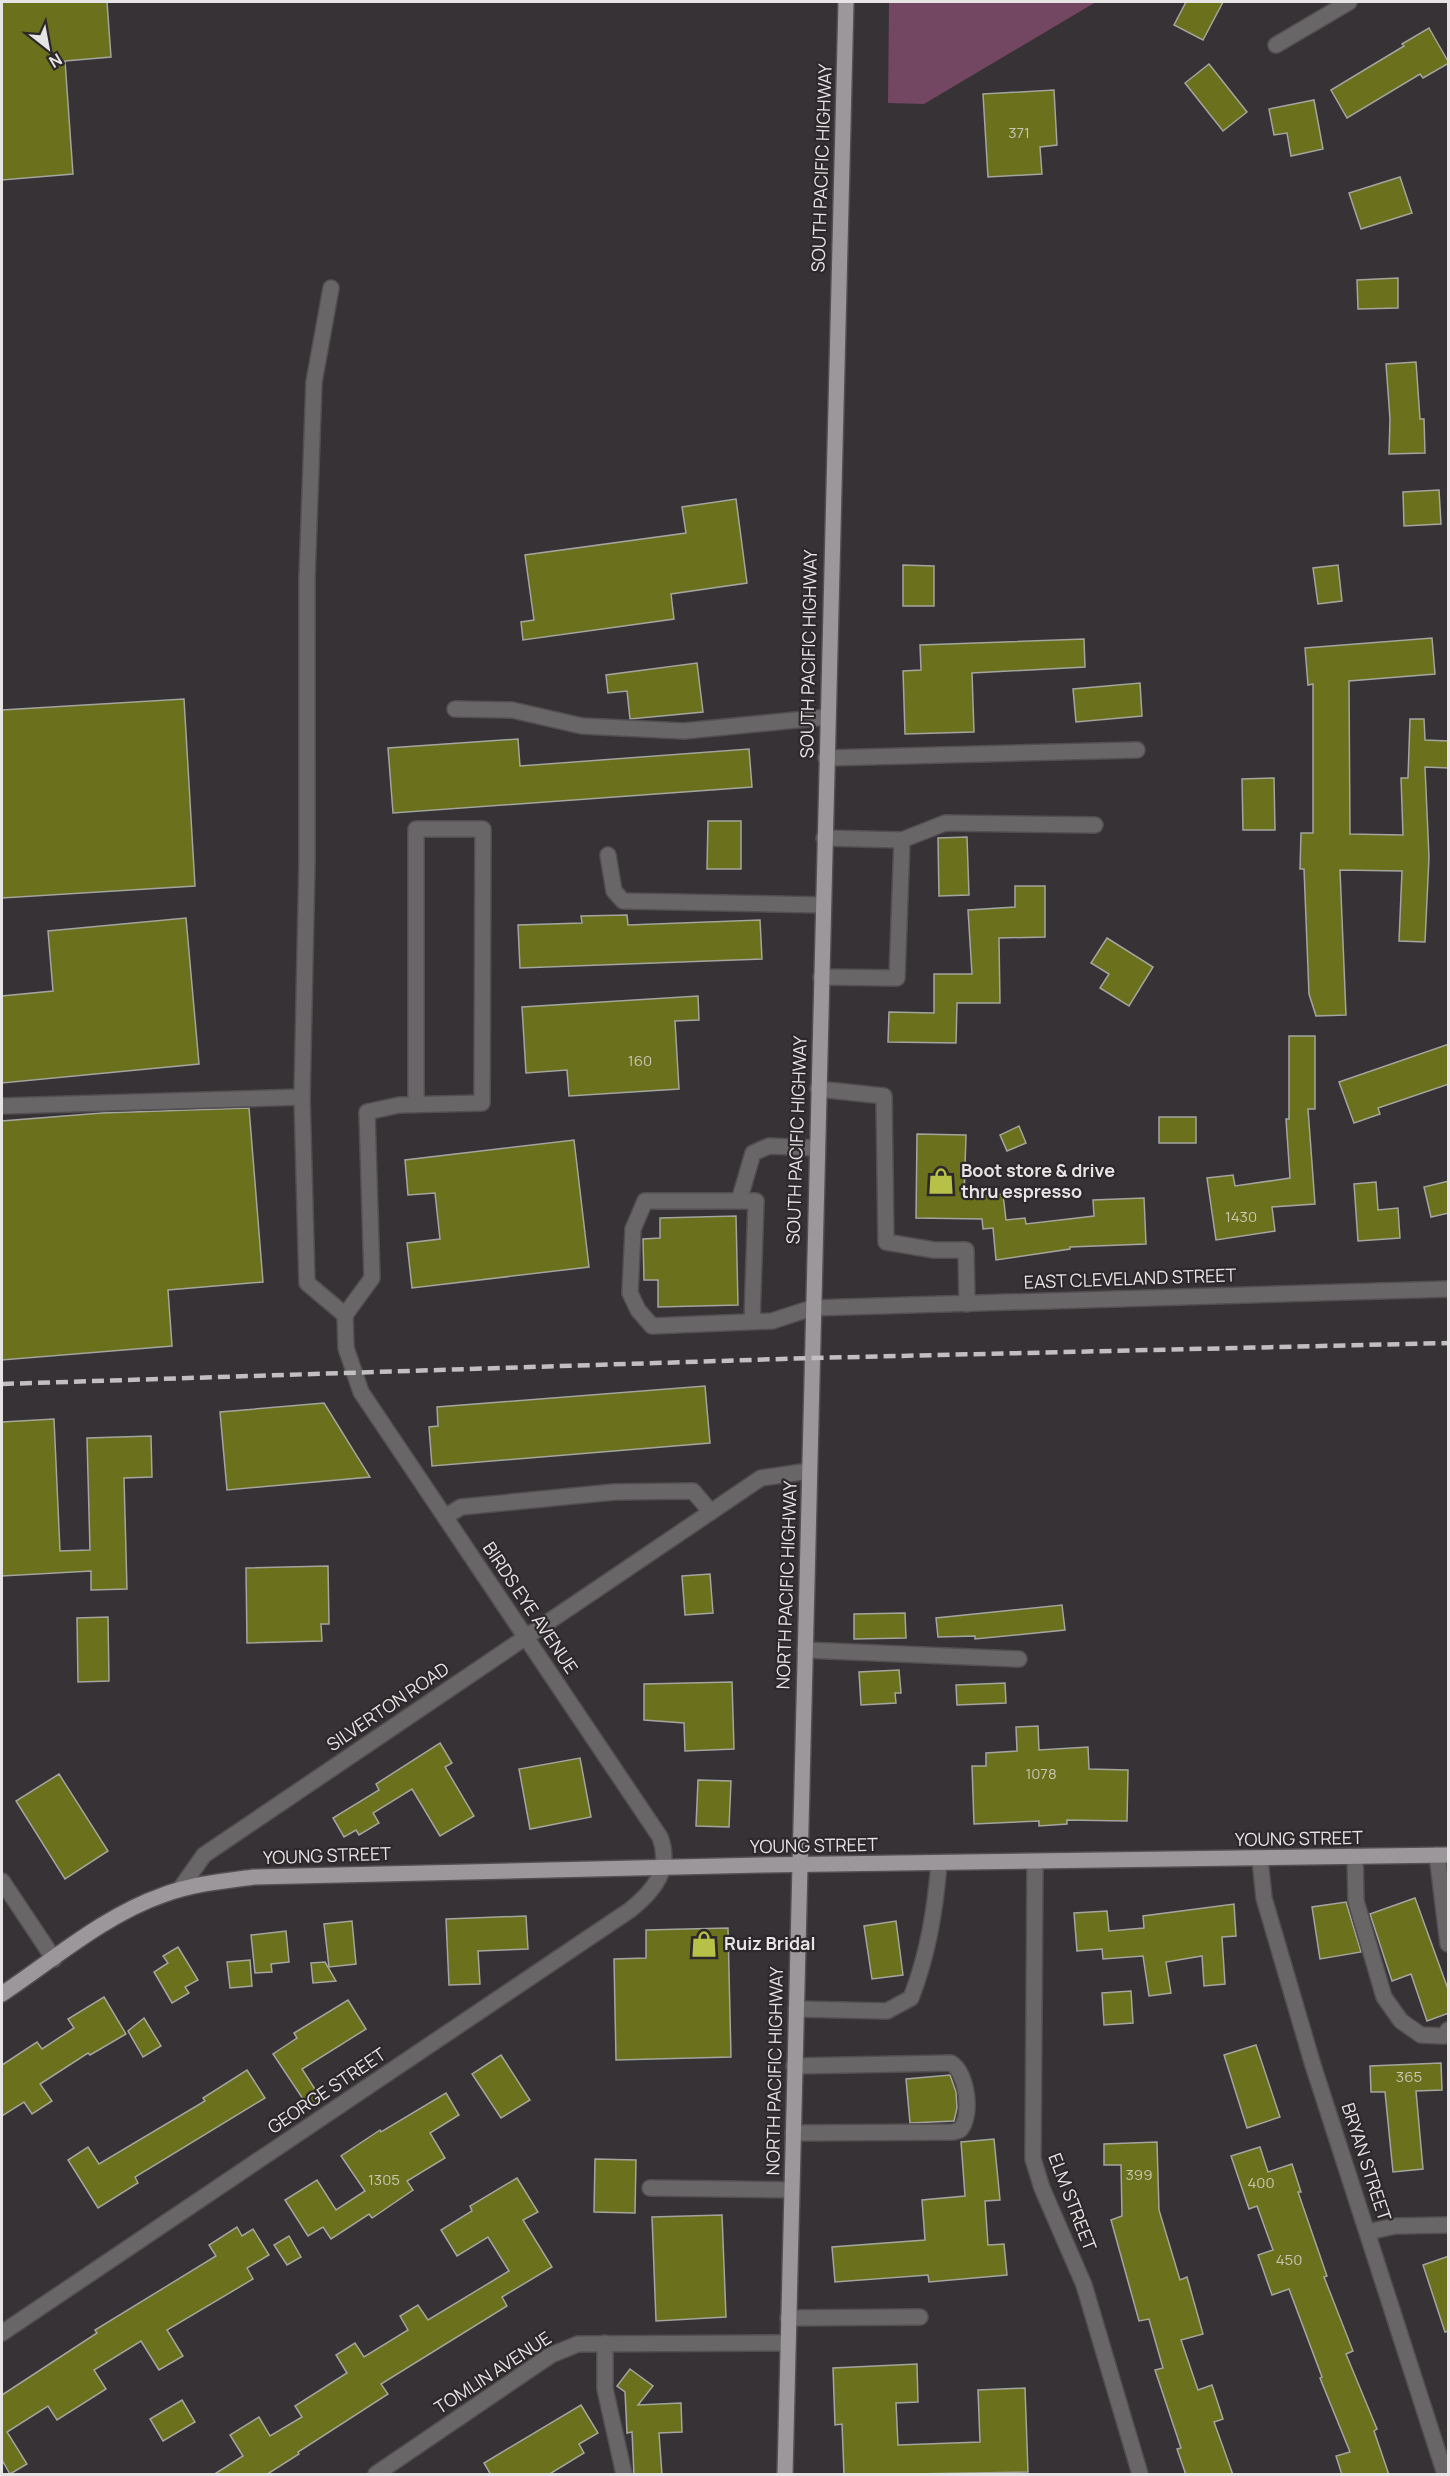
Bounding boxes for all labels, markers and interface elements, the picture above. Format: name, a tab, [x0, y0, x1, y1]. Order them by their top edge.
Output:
north arrow	[18, 18, 78, 78]
text: N	[45, 48, 66, 73]
street label: SOUTH PACIFIC HIGHWAY	[805, 62, 837, 273]
house number: 371	[1008, 122, 1030, 143]
street label: SOUTH PACIFIC HIGHWAY	[794, 548, 822, 759]
street label: SOUTH PACIFIC HIGHWAY	[780, 1034, 812, 1245]
house number: 160	[628, 1050, 652, 1071]
place label: Boot store & drive thru espresso	[961, 1158, 1115, 1203]
shop icon: Boot store & drive thru espresso	[926, 1166, 956, 1196]
house number: 1430	[1225, 1206, 1257, 1227]
street label: EAST CLEVELAND STREET	[1023, 1262, 1237, 1294]
street label: NORTH PACIFIC HIGHWAY	[770, 1479, 802, 1690]
street label: BIRDS EYE AVENUE	[478, 1537, 584, 1678]
street label: SILVERTON ROAD	[322, 1656, 453, 1756]
house number: 1078	[1025, 1763, 1057, 1784]
street label: YOUNG STREET	[1235, 1825, 1363, 1851]
street label: YOUNG STREET	[750, 1832, 878, 1858]
street label: YOUNG STREET	[263, 1841, 392, 1869]
shop icon: Ruiz Bridal	[689, 1929, 719, 1959]
place label: Ruiz Bridal	[724, 1931, 816, 1955]
street label: NORTH PACIFIC HIGHWAY	[760, 1965, 788, 2175]
street label: GEORGE STREET	[263, 2042, 390, 2139]
house number: 365	[1396, 2066, 1422, 2087]
street label: BRYAN STREET	[1337, 2100, 1397, 2224]
street label: ELM STREET	[1043, 2149, 1103, 2254]
house number: 399	[1126, 2164, 1152, 2185]
house number: 1305	[368, 2169, 400, 2190]
house number: 400	[1247, 2172, 1275, 2193]
house number: 450	[1276, 2249, 1302, 2270]
street label: TOMLIN AVENUE	[429, 2325, 555, 2419]

